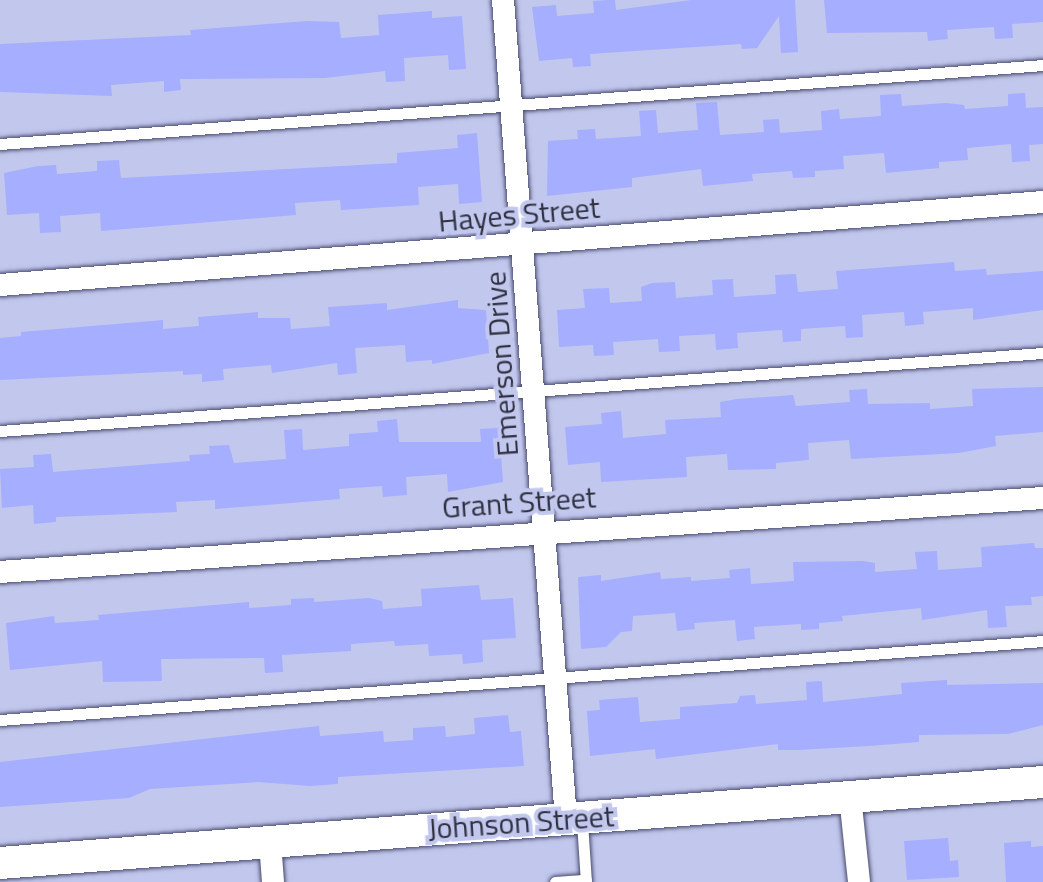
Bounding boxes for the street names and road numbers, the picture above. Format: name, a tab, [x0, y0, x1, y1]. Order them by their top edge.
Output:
street label: Hayes Street	[437, 189, 601, 239]
street label: Emerson Drive	[477, 270, 525, 458]
street label: Grant Street	[441, 479, 597, 525]
street label: Johnson Street	[427, 798, 615, 846]

